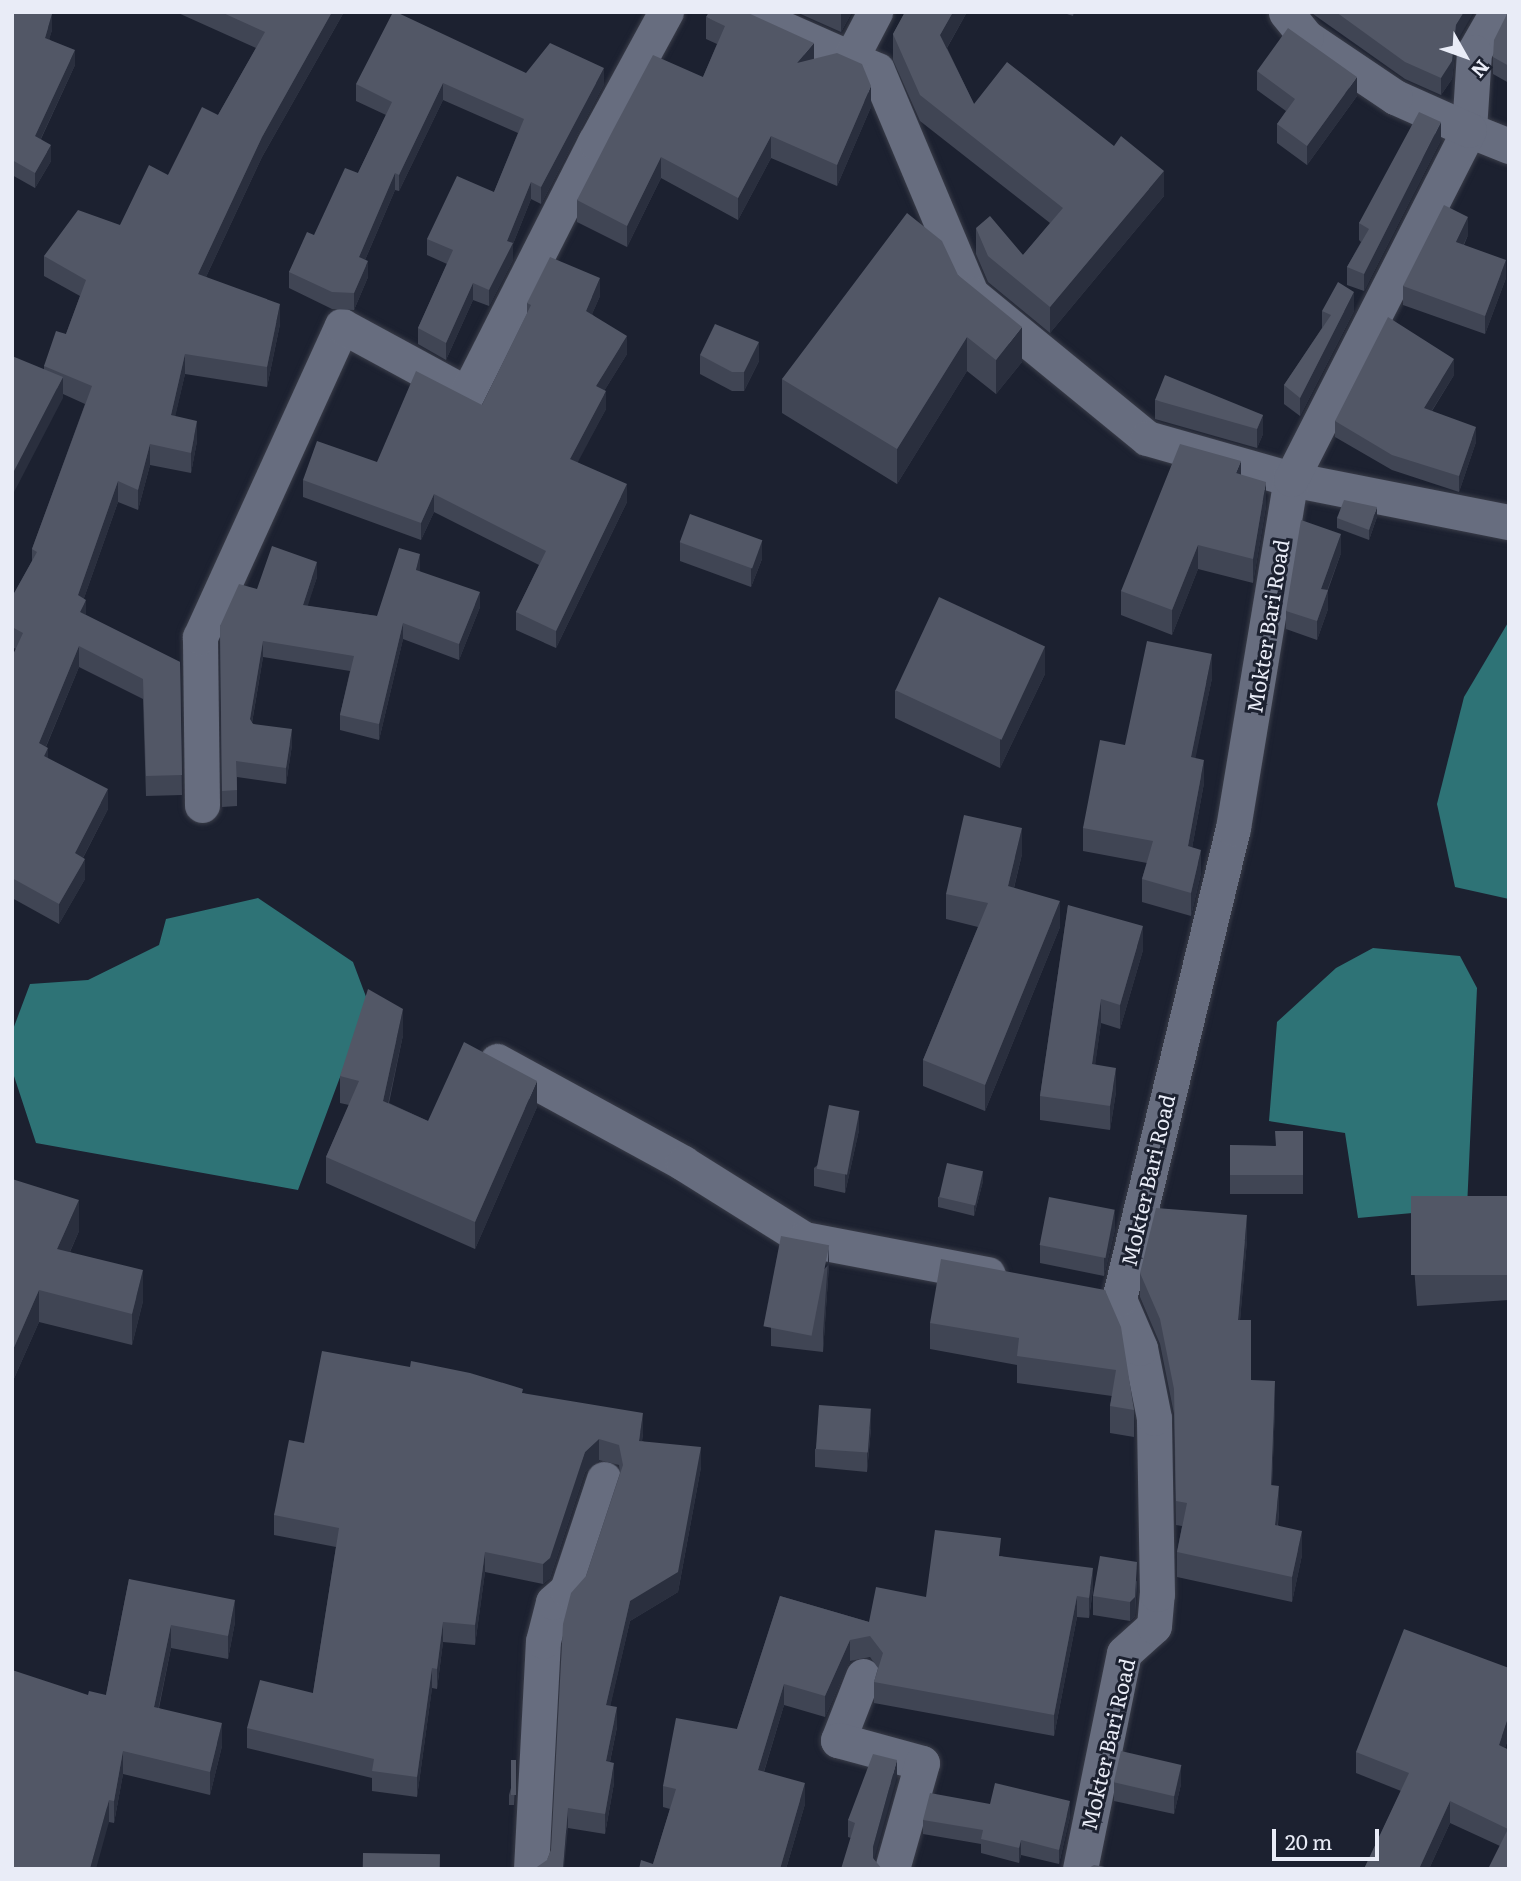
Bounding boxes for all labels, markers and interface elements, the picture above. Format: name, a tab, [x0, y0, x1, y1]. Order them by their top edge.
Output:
north arrow	[1430, 21, 1500, 91]
text: N	[1465, 54, 1497, 85]
street label: Mokter Bari Road	[1241, 537, 1293, 715]
street label: Mokter Bari Road	[1115, 1092, 1179, 1268]
street label: Mokter Bari Road	[1075, 1656, 1139, 1832]
scale bar	[1276, 1814, 1383, 1858]
text: 20 m	[1285, 1825, 1332, 1856]

